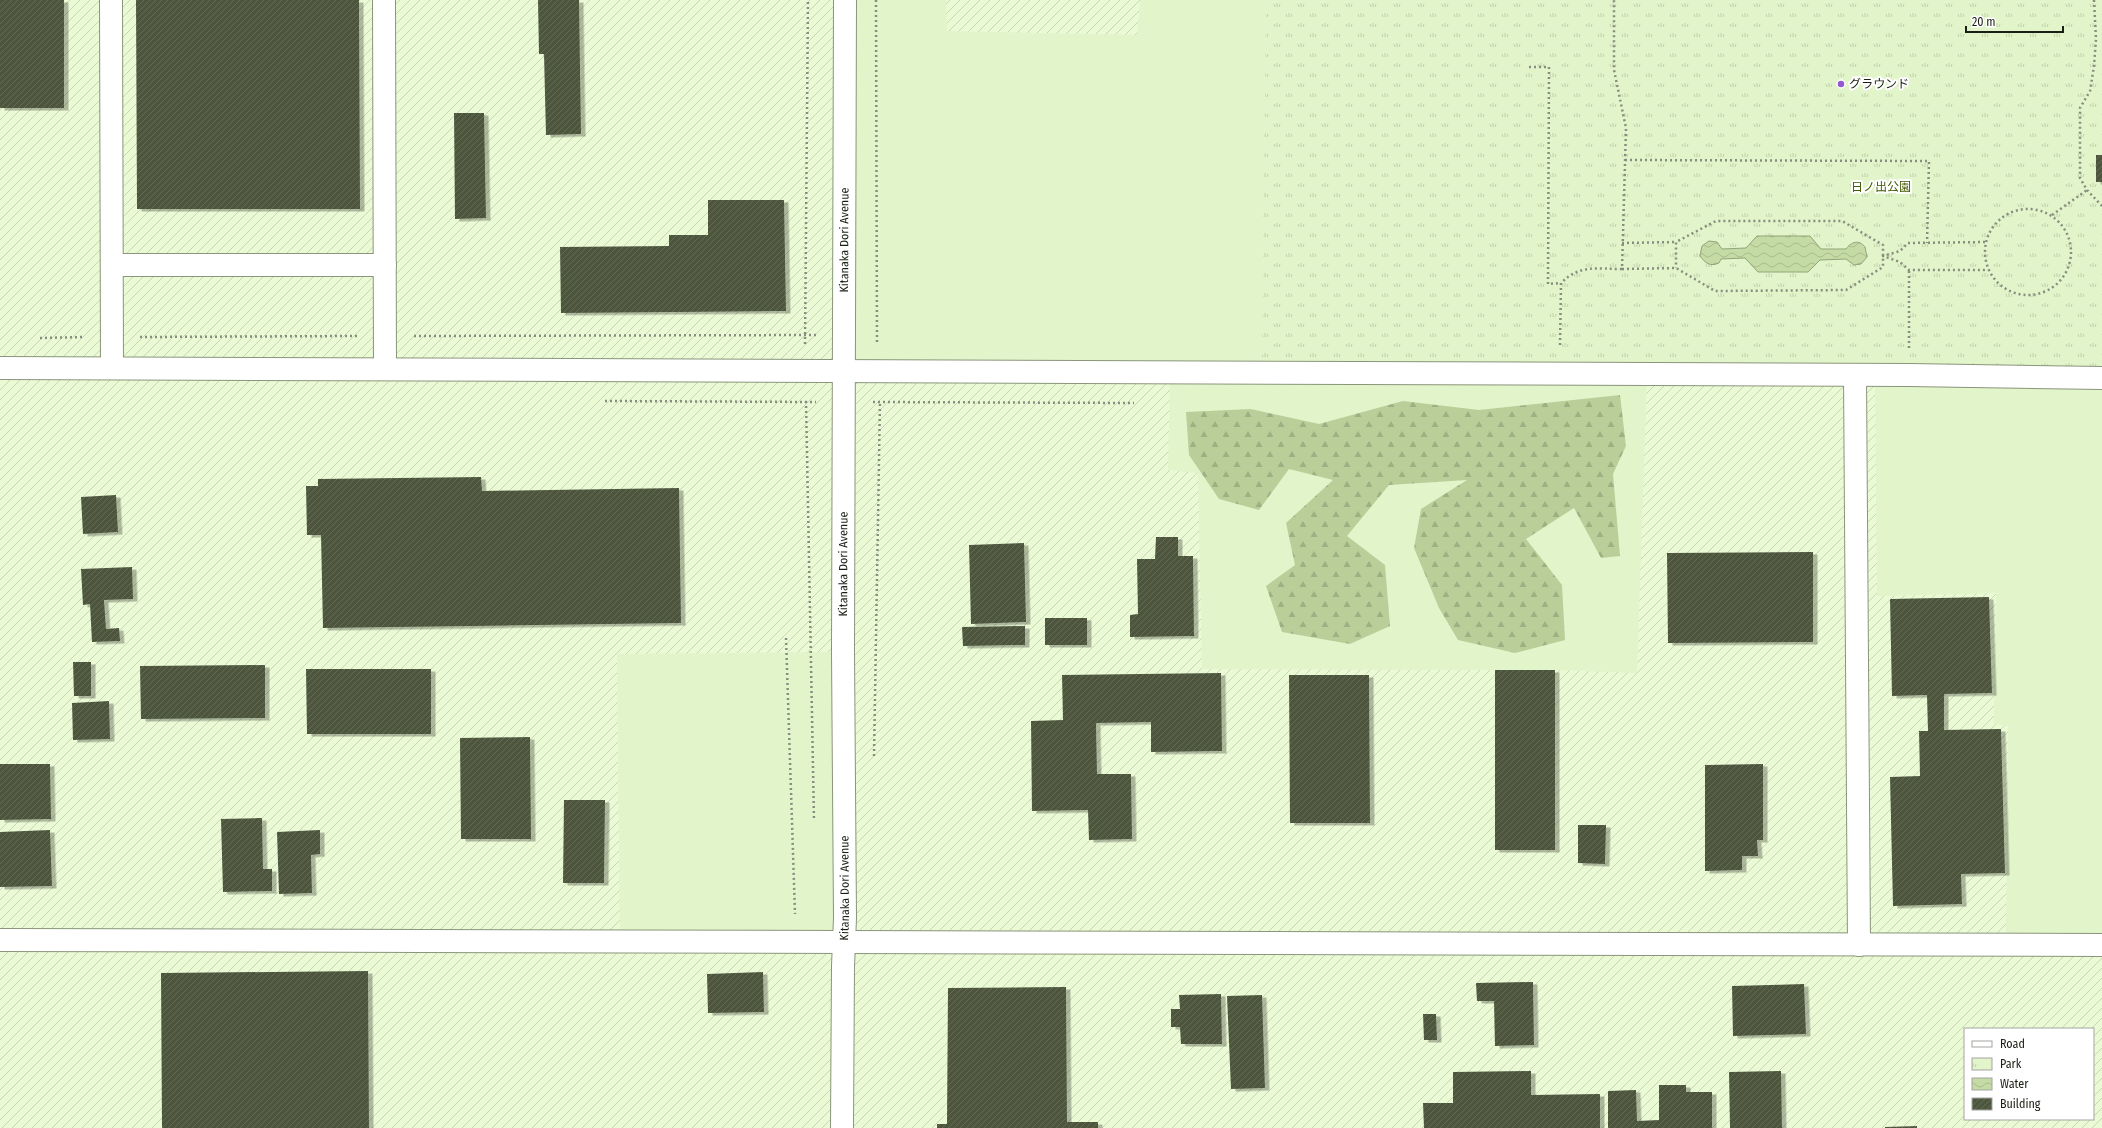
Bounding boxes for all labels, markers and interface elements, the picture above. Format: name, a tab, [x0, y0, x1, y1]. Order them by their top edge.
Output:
scale bar	[1966, 8, 2063, 34]
text: 20 m	[1972, 15, 1996, 29]
place label: グラウンド	[1849, 77, 1909, 91]
marker: グラウンド	[1836, 79, 1846, 89]
park label: 日ノ出公園	[1851, 180, 1911, 194]
street label: Kitanaka Dori Avenue	[837, 188, 851, 293]
street label: Kitanaka Dori Avenue	[836, 512, 850, 617]
street label: Kitanaka Dori Avenue	[837, 835, 852, 941]
legend	[1964, 1028, 2094, 1120]
text: Road	[2000, 1037, 2025, 1051]
text: Park	[2000, 1057, 2022, 1071]
text: Water	[2000, 1077, 2029, 1091]
text: Building	[2000, 1097, 2041, 1111]

